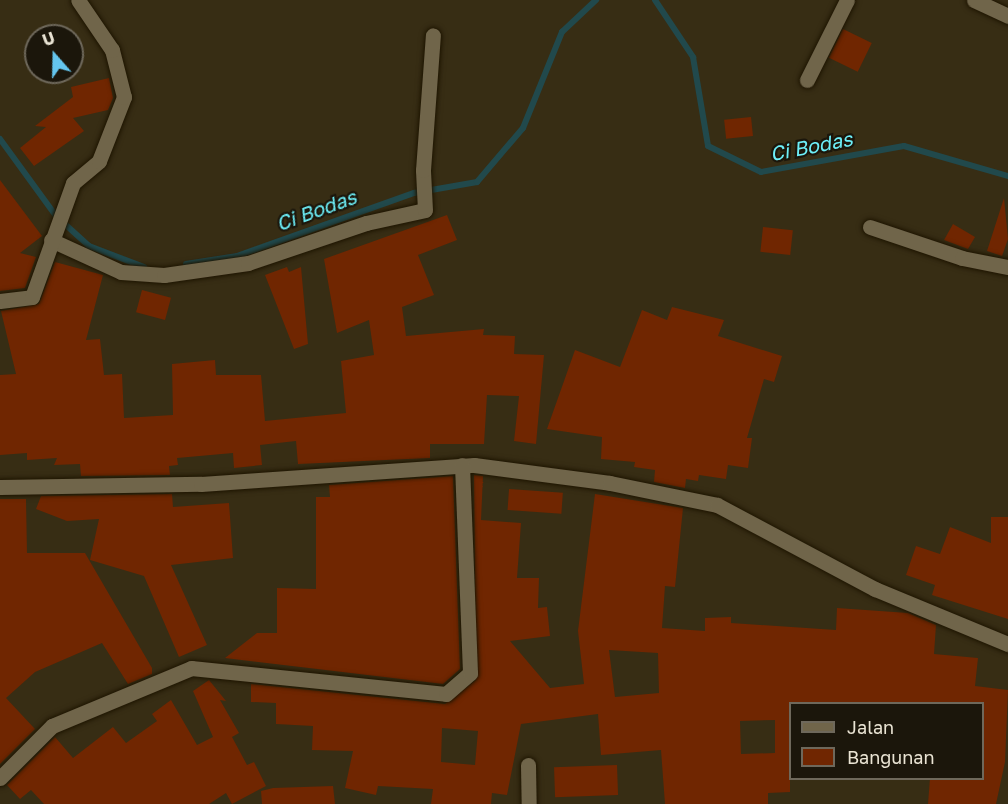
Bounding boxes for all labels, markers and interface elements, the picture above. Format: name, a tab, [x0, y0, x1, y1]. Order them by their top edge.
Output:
north arrow	[24, 24, 84, 84]
text: U	[40, 28, 57, 50]
water label: Ci Bodas	[768, 126, 854, 166]
water label: Ci Bodas	[273, 184, 359, 236]
legend	[789, 702, 984, 780]
text: Jalan	[847, 716, 894, 738]
text: Bangunan	[847, 746, 935, 768]

